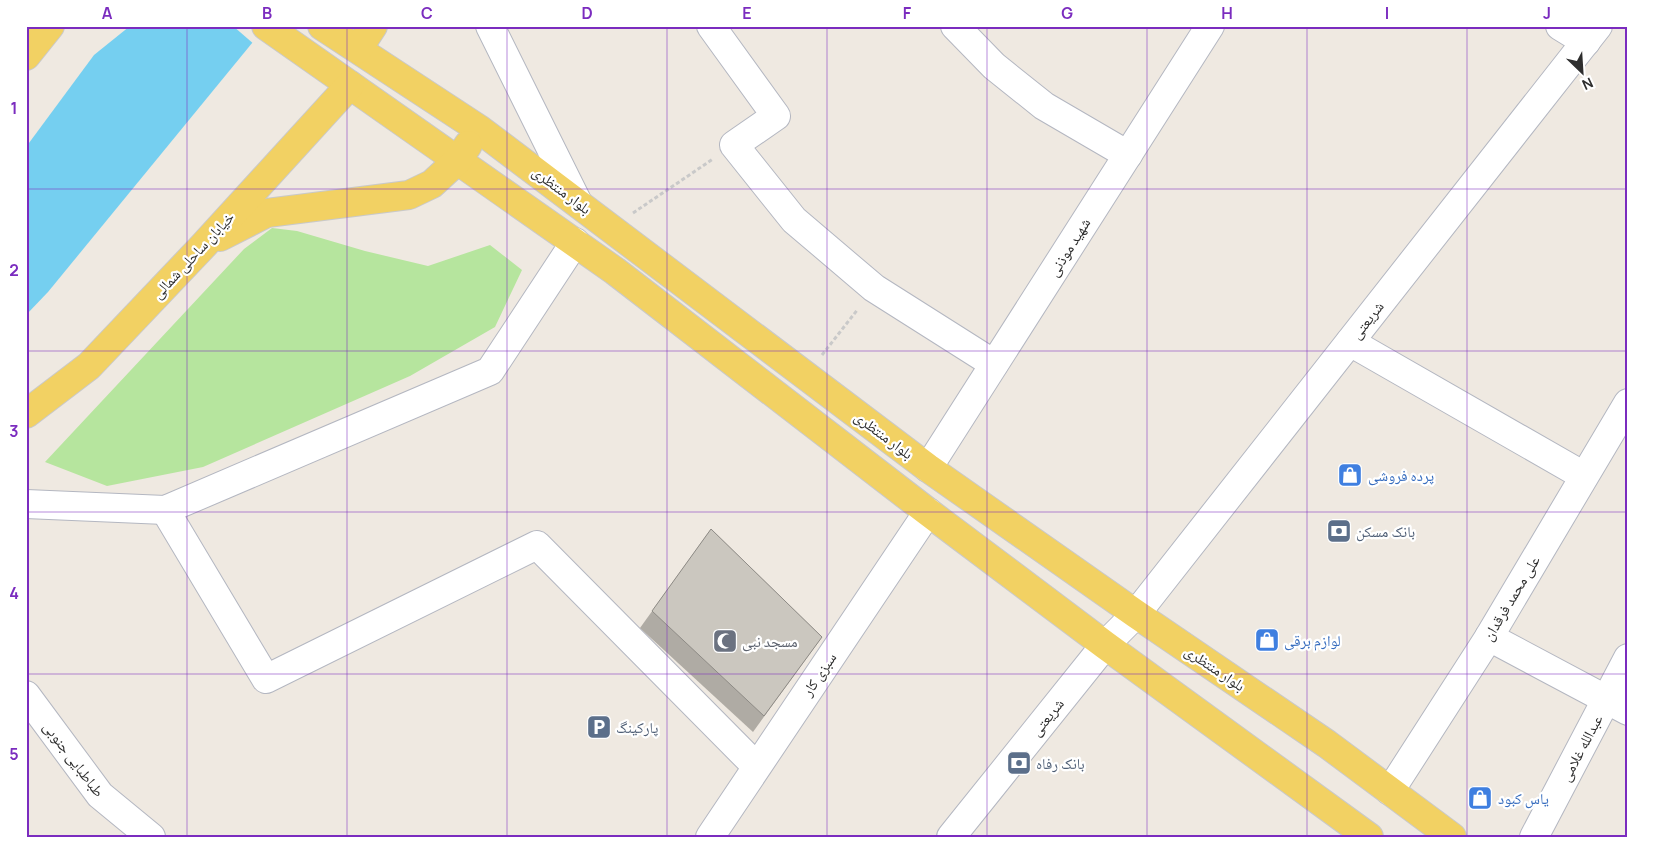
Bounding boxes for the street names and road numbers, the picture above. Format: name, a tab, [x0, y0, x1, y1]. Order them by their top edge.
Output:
street label: بلوار منتظری	[528, 161, 596, 219]
street label: خیابان ساحلی شمالی	[147, 207, 239, 303]
street label: شهید موذنی	[1043, 214, 1095, 280]
street label: شریعتی	[1345, 296, 1389, 343]
street label: بلوار منتظری	[850, 406, 918, 464]
street label: علی محمد فرقدان	[1477, 551, 1545, 644]
street label: بلوار منتظری	[1181, 640, 1249, 696]
street label: سبزی کار	[796, 648, 841, 701]
street label: شریعتی	[1025, 694, 1069, 740]
street label: عبدالله غلامی	[1555, 710, 1608, 785]
street label: طباطبایی جنوبی	[39, 717, 110, 801]

